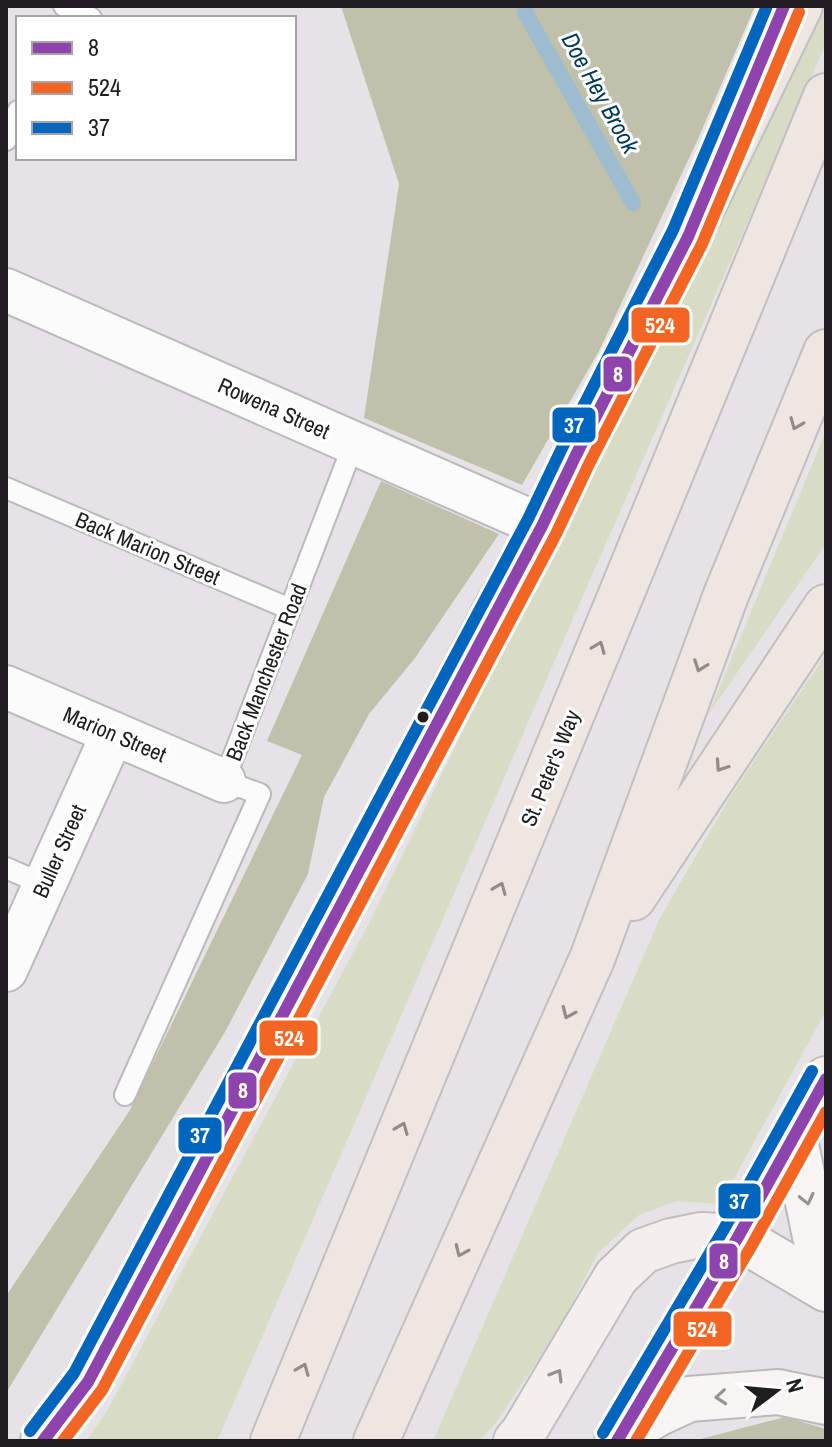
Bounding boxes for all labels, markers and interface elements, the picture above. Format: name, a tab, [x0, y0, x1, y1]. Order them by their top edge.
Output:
legend	[16, 16, 296, 160]
water label: Doe Hey Brook	[555, 26, 648, 160]
text: 8	[88, 31, 99, 63]
text: 524	[88, 71, 121, 103]
text: 37	[88, 111, 110, 143]
line badge: 524	[630, 306, 691, 344]
text: 524	[645, 310, 675, 340]
line badge: 8	[602, 355, 633, 393]
text: 8	[613, 359, 623, 389]
street label: Rowena Street	[213, 370, 335, 446]
line badge: 37	[551, 406, 597, 444]
text: 37	[564, 410, 584, 440]
one-way arrow	[790, 416, 806, 430]
street label: Back Marion Street	[71, 504, 225, 592]
street label: Back Manchester Road	[218, 579, 314, 765]
one-way arrow	[590, 641, 606, 655]
one-way arrow	[693, 658, 710, 672]
street label: Marion Street	[59, 699, 171, 769]
street label: St. Peter's Way	[513, 705, 587, 831]
unlabelled marker	[415, 709, 431, 725]
one-way arrow	[716, 757, 731, 771]
street label: Buller Street	[25, 800, 93, 902]
one-way arrow	[491, 882, 507, 896]
one-way arrow	[562, 1005, 578, 1020]
line badge: 524	[258, 1019, 319, 1057]
text: 524	[274, 1023, 304, 1053]
line badge: 8	[227, 1071, 258, 1110]
text: 8	[238, 1075, 248, 1105]
line badge: 37	[177, 1116, 223, 1155]
text: 37	[190, 1120, 210, 1150]
one-way arrow	[392, 1122, 408, 1136]
line badge: 37	[717, 1182, 762, 1220]
text: 37	[729, 1186, 749, 1216]
one-way arrow	[798, 1191, 815, 1205]
one-way arrow	[455, 1242, 471, 1257]
line badge: 8	[708, 1242, 739, 1280]
text: 8	[719, 1246, 729, 1276]
line badge: 524	[672, 1310, 733, 1348]
text: 524	[687, 1314, 717, 1344]
north arrow	[736, 1351, 816, 1431]
one-way arrow	[293, 1363, 309, 1377]
one-way arrow	[548, 1369, 563, 1384]
text: N	[779, 1375, 811, 1396]
one-way arrow	[714, 1388, 727, 1405]

